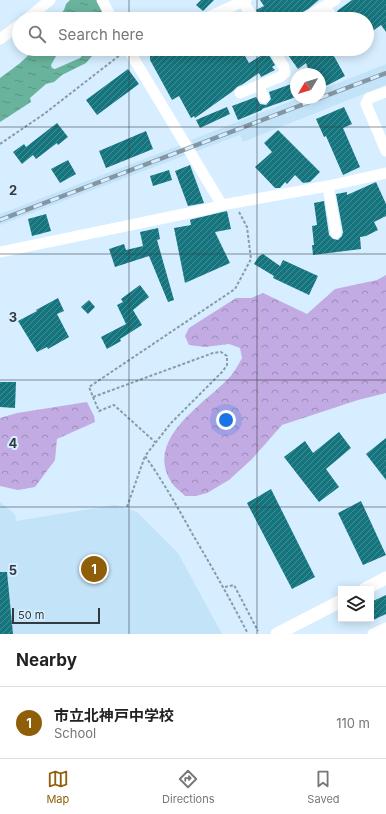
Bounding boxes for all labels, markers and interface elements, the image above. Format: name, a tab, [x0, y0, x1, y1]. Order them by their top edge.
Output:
search box	[12, 12, 374, 56]
icon: search	[26, 23, 48, 45]
text: Search here	[58, 25, 144, 44]
north arrow	[290, 68, 326, 104]
text: 2	[9, 182, 17, 198]
text: 3	[9, 309, 17, 325]
your location	[216, 410, 236, 430]
text: 4	[9, 435, 18, 451]
pin: 1	[81, 554, 107, 584]
text: 5	[9, 562, 17, 578]
map controls	[338, 586, 374, 622]
button: layers	[338, 586, 374, 622]
scale bar	[12, 606, 100, 625]
text: 50 m	[18, 608, 44, 622]
text: Nearby	[16, 650, 77, 670]
text: 市立北神戸中学校	[54, 706, 174, 725]
text: 1	[26, 715, 32, 731]
text: 110 m	[336, 715, 370, 731]
text: School	[54, 725, 96, 741]
tab: Map	[46, 768, 69, 806]
tab: Directions	[162, 768, 215, 806]
tab: Saved	[307, 768, 340, 806]

